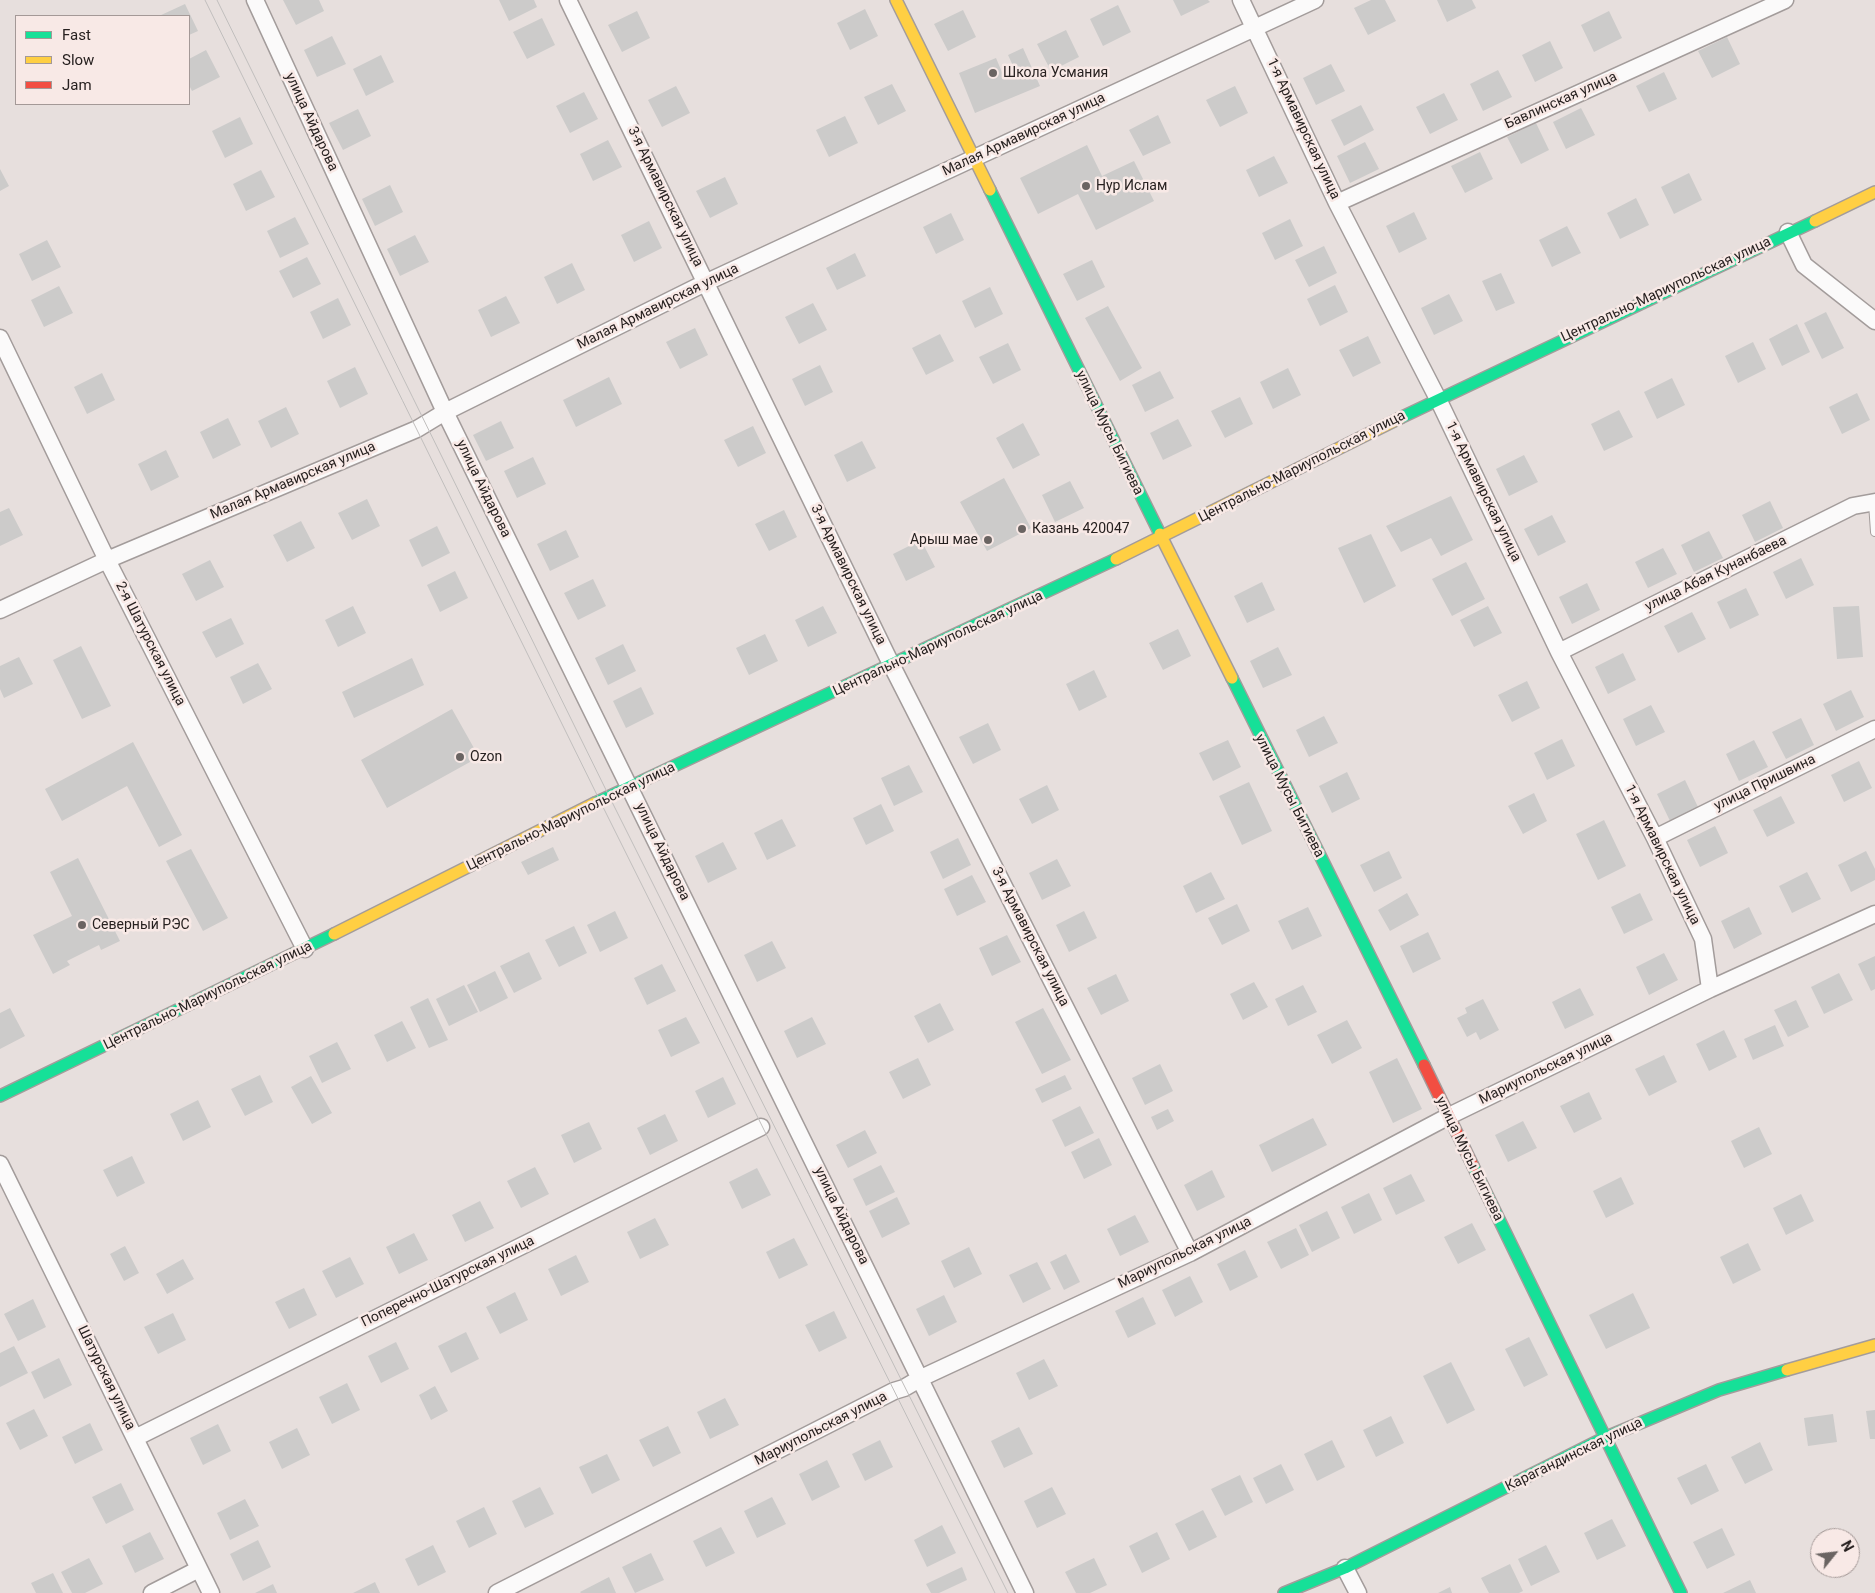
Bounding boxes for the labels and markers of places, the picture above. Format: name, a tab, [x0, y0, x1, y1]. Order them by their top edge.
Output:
place label: Школа Усмания	[1003, 65, 1108, 81]
marker: Школа Усмания	[987, 67, 999, 79]
place label: Нур Ислам	[1096, 178, 1167, 194]
marker: Нур Ислам	[1080, 180, 1092, 192]
place label: Казань 420047	[1032, 521, 1130, 537]
marker: Казань 420047	[1016, 523, 1028, 535]
place label: Арыш мае	[910, 532, 978, 548]
marker: Арыш мае	[982, 534, 994, 546]
place label: Ozon	[470, 749, 502, 765]
marker: Ozon	[454, 751, 466, 763]
place label: Северный РЭС	[92, 917, 190, 933]
marker: Северный РЭС	[76, 919, 88, 931]

